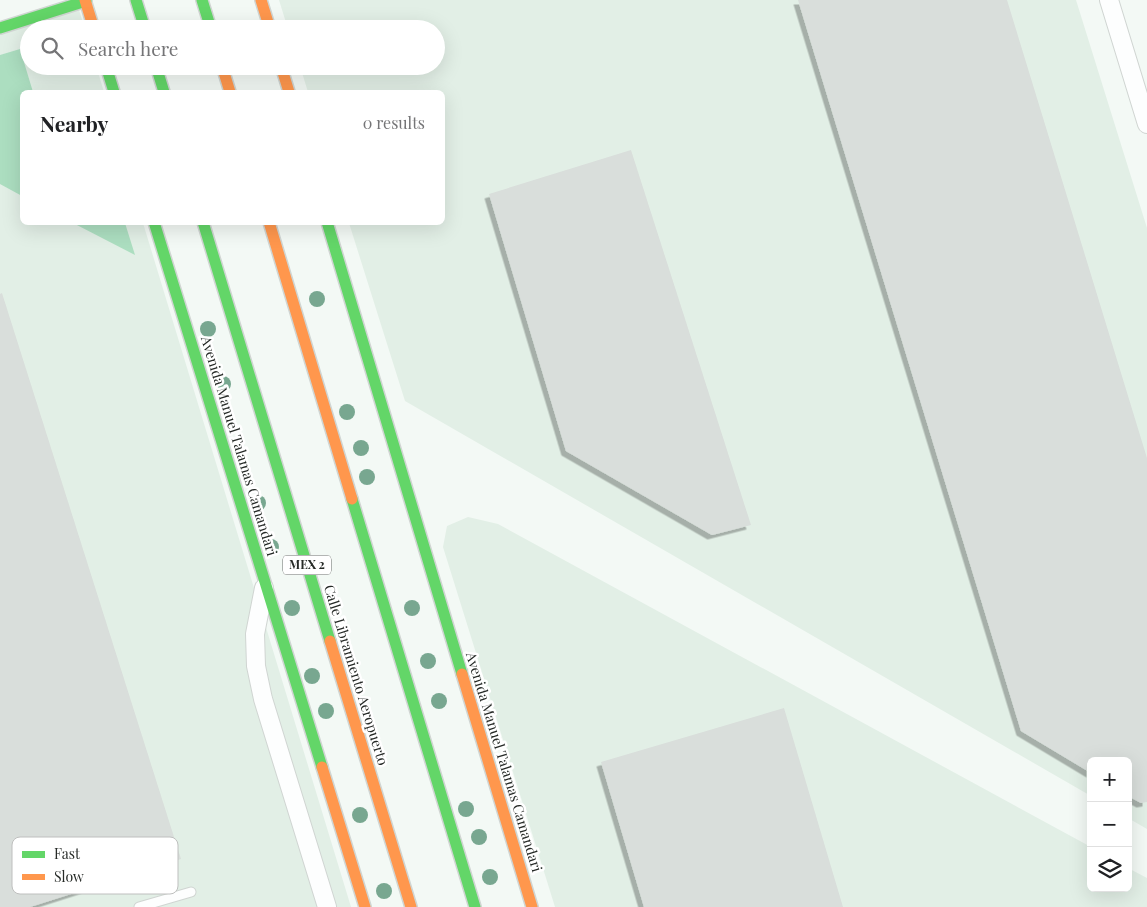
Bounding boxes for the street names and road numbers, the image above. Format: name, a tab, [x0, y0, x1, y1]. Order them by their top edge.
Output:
street label: Avenida Manuel Talamas Camandari	[197, 333, 282, 558]
road number: MEX 2	[283, 556, 331, 574]
street label: Calle Libramiento Aeropuerto	[320, 582, 393, 768]
street label: Avenida Manuel Talamas Camandari	[462, 649, 547, 874]

